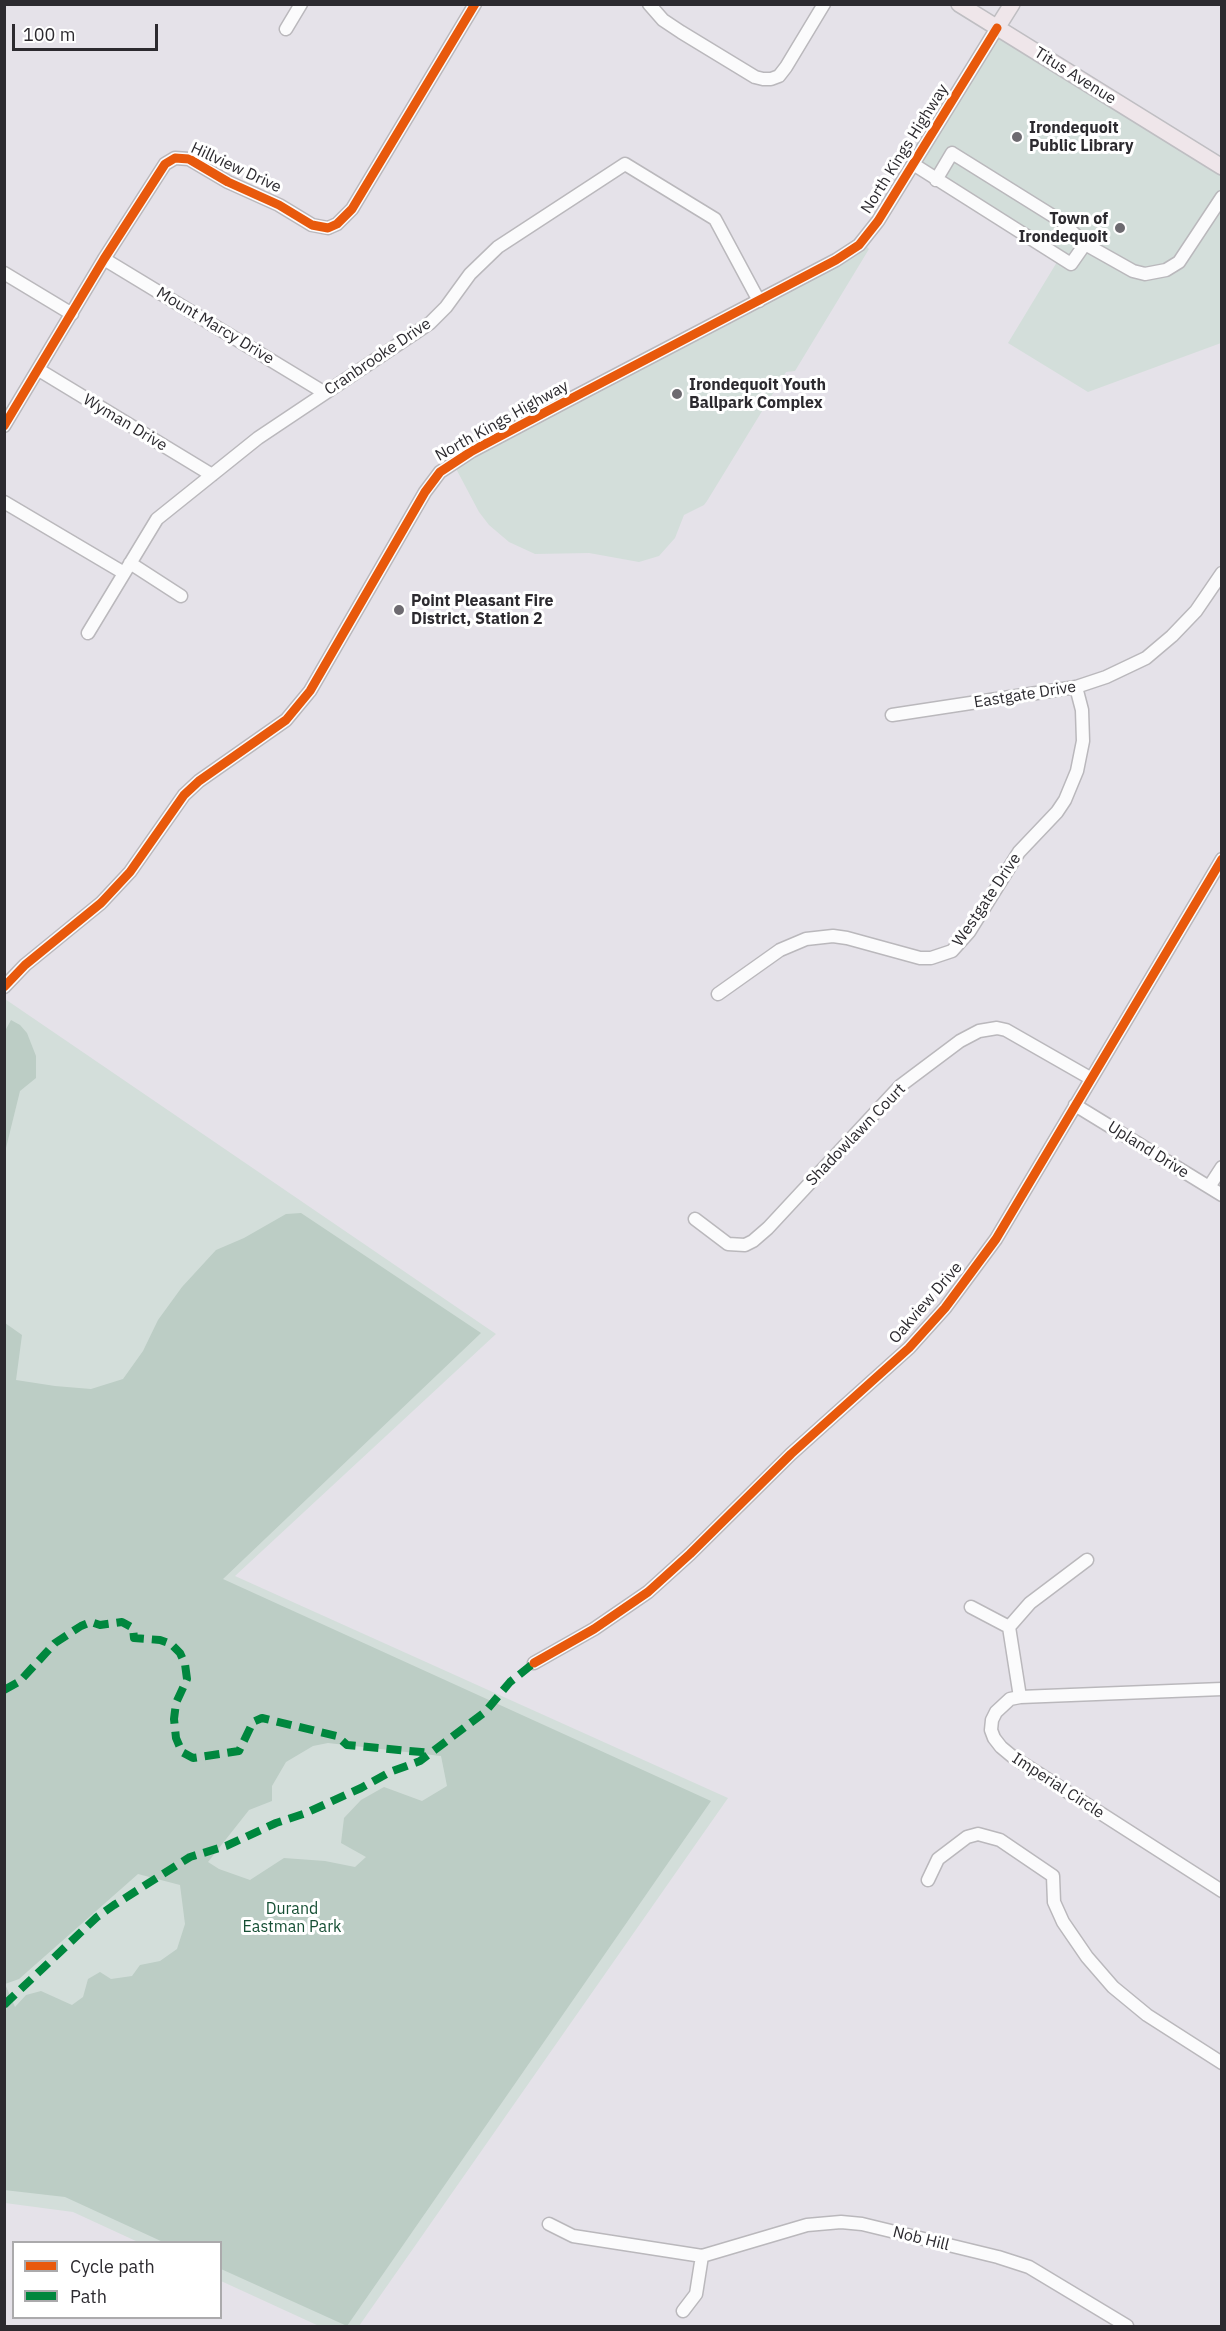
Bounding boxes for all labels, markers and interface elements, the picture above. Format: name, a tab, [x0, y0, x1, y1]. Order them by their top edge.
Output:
scale bar	[15, 12, 160, 50]
text: 100 m	[23, 23, 75, 46]
street label: Titus Avenue	[1031, 43, 1119, 109]
street label: North Kings Highway	[857, 81, 953, 217]
place label: Irondequoit Public Library	[1029, 118, 1133, 156]
marker: Irondequoit Public Library	[1010, 130, 1024, 144]
street label: Hillview Drive	[188, 139, 284, 197]
place label: Town of Irondequoit	[1018, 209, 1108, 247]
marker: Town of Irondequoit	[1113, 221, 1127, 235]
street label: Mount Marcy Drive	[153, 283, 277, 369]
street label: Cranbrooke Drive	[321, 314, 435, 400]
place label: Irondequoit Youth Ballpark Complex	[689, 375, 826, 413]
street label: North Kings Highway	[432, 376, 572, 466]
marker: Irondequoit Youth Ballpark Complex	[670, 387, 684, 401]
street label: Wyman Drive	[79, 390, 171, 456]
place label: Point Pleasant Fire District, Station 2	[411, 591, 554, 629]
marker: Point Pleasant Fire District, Station 2	[392, 603, 406, 617]
street label: Eastgate Drive	[973, 677, 1077, 713]
street label: Westgate Drive	[949, 850, 1025, 950]
street label: Shadowlawn Court	[802, 1080, 910, 1190]
street label: Upland Drive	[1104, 1117, 1192, 1183]
street label: Oakview Drive	[885, 1258, 967, 1348]
street label: Imperial Circle	[1008, 1749, 1108, 1823]
park label: Durand Eastman Park	[243, 1899, 341, 1937]
street label: Nob Hill	[891, 2223, 951, 2255]
legend	[12, 2241, 222, 2319]
text: Cycle path	[70, 2255, 155, 2278]
text: Path	[70, 2285, 107, 2308]

